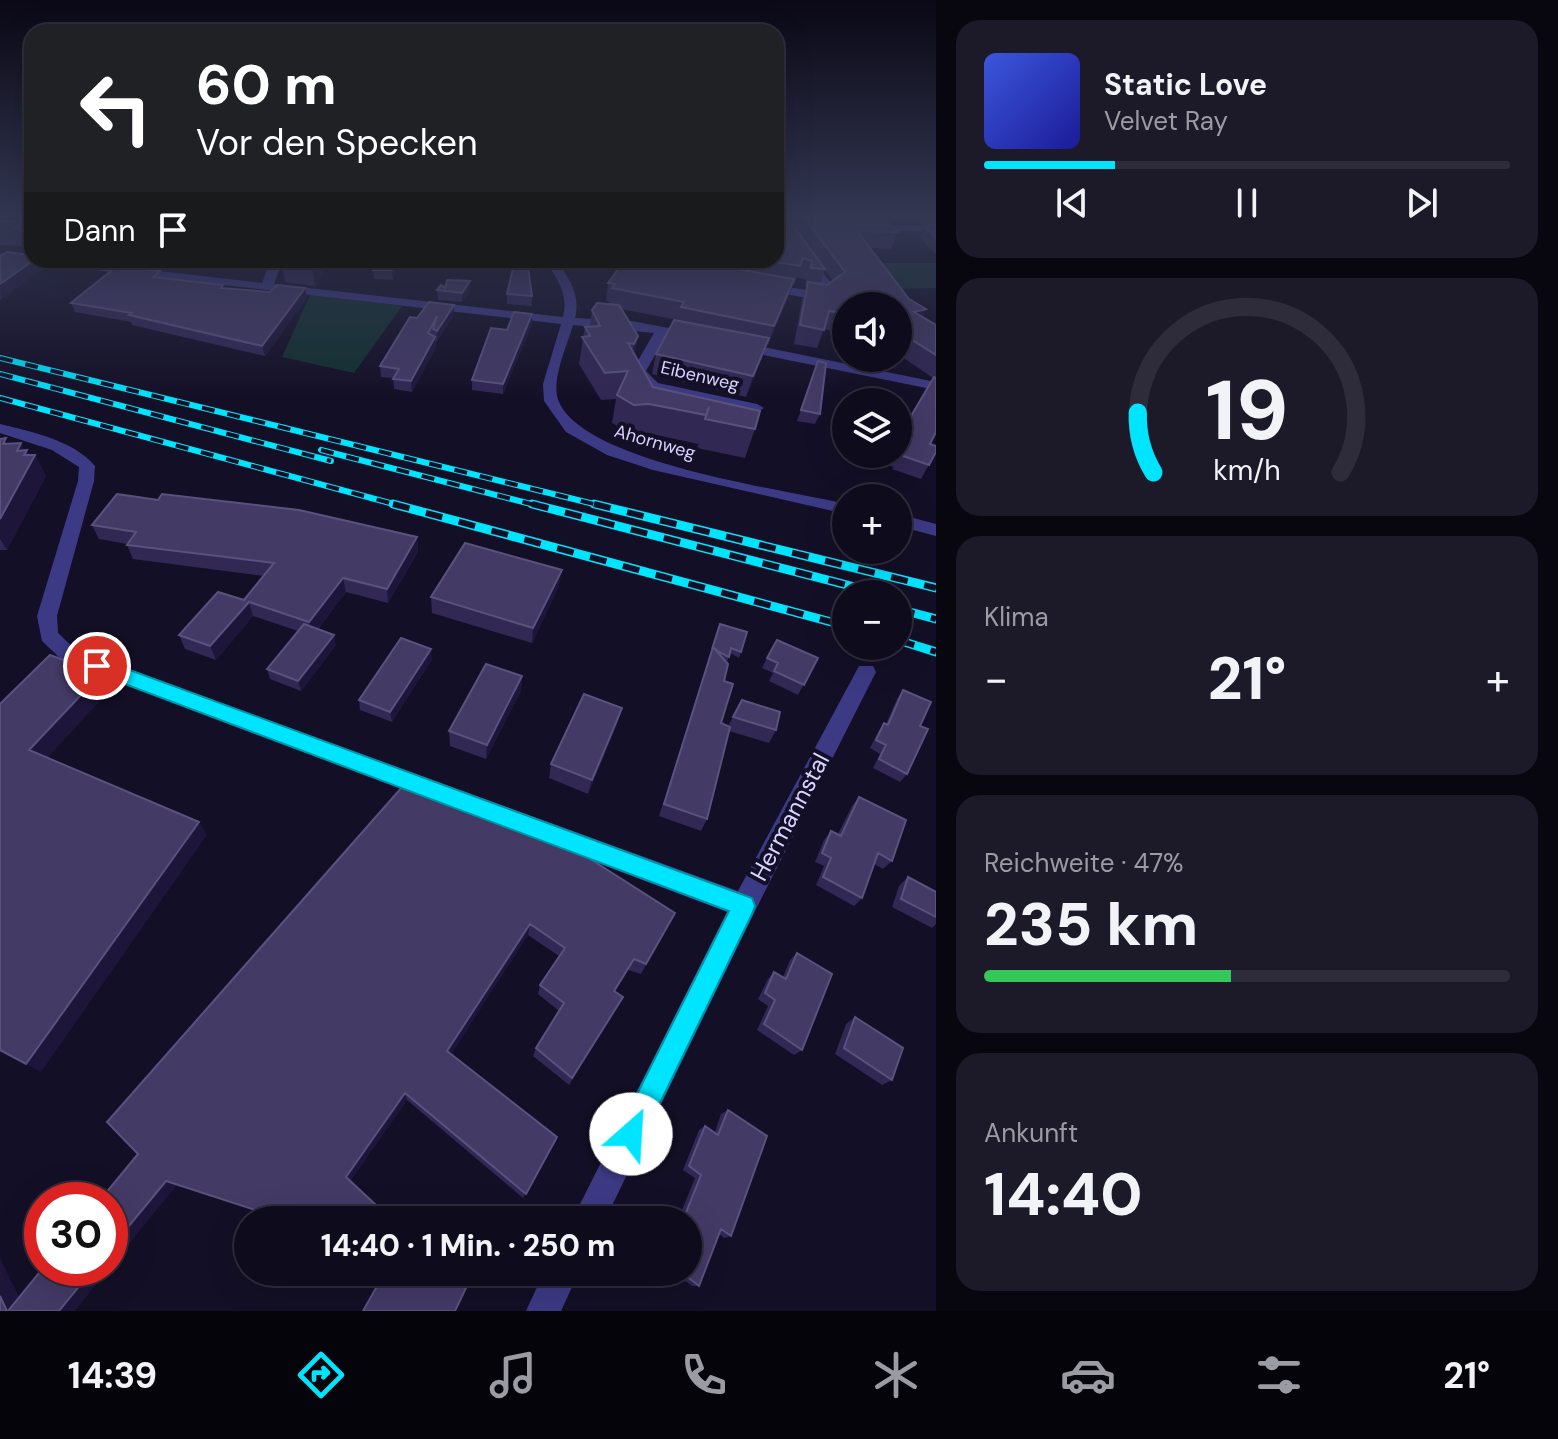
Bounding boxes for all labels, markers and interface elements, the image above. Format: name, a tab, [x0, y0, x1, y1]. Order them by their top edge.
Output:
text: 60 m	[196, 48, 337, 121]
icon: left	[64, 56, 168, 160]
text: Static Love	[1104, 65, 1267, 104]
text: Velvet Ray	[1104, 104, 1228, 138]
text: Vor den Specken	[196, 119, 478, 166]
icon: previous	[1050, 181, 1094, 225]
icon: pause	[1225, 181, 1269, 225]
icon: next	[1400, 181, 1444, 225]
icon: arrive	[151, 208, 195, 252]
text: Dann	[64, 211, 135, 250]
map controls	[832, 292, 912, 660]
button: sound	[832, 292, 912, 372]
street label: Eibenweg	[658, 355, 742, 397]
text: 19	[1205, 356, 1289, 465]
button: layers	[832, 388, 912, 468]
street label: Ahornweg	[612, 419, 698, 465]
text: km/h	[1213, 452, 1281, 489]
button: +	[832, 484, 912, 564]
button: −	[832, 580, 912, 660]
text: Klima	[984, 600, 1049, 634]
pin	[63, 632, 131, 700]
text: 21°	[1208, 639, 1286, 718]
icon: arrive	[75, 644, 119, 688]
text: −	[984, 650, 1008, 708]
text: +	[1486, 650, 1510, 708]
street label: Hermannstal	[743, 748, 836, 886]
text: Reichweite · 47%	[984, 846, 1184, 880]
text: 235 km	[984, 885, 1198, 964]
position arrow	[589, 1092, 673, 1176]
text: Ankunft	[984, 1116, 1078, 1150]
text: 14:40	[984, 1155, 1143, 1234]
speed limit sign: 30	[24, 1182, 128, 1286]
text: 14:40 · 1 Min. · 250 m	[321, 1226, 615, 1265]
icon: directions	[293, 1347, 349, 1403]
icon: music	[485, 1347, 541, 1403]
icon: phone	[676, 1347, 732, 1403]
icon: climate	[868, 1347, 924, 1403]
icon: car	[1060, 1347, 1116, 1403]
icon: filters	[1251, 1347, 1307, 1403]
text: 14:39	[68, 1352, 157, 1399]
text: 21°	[1443, 1352, 1490, 1399]

